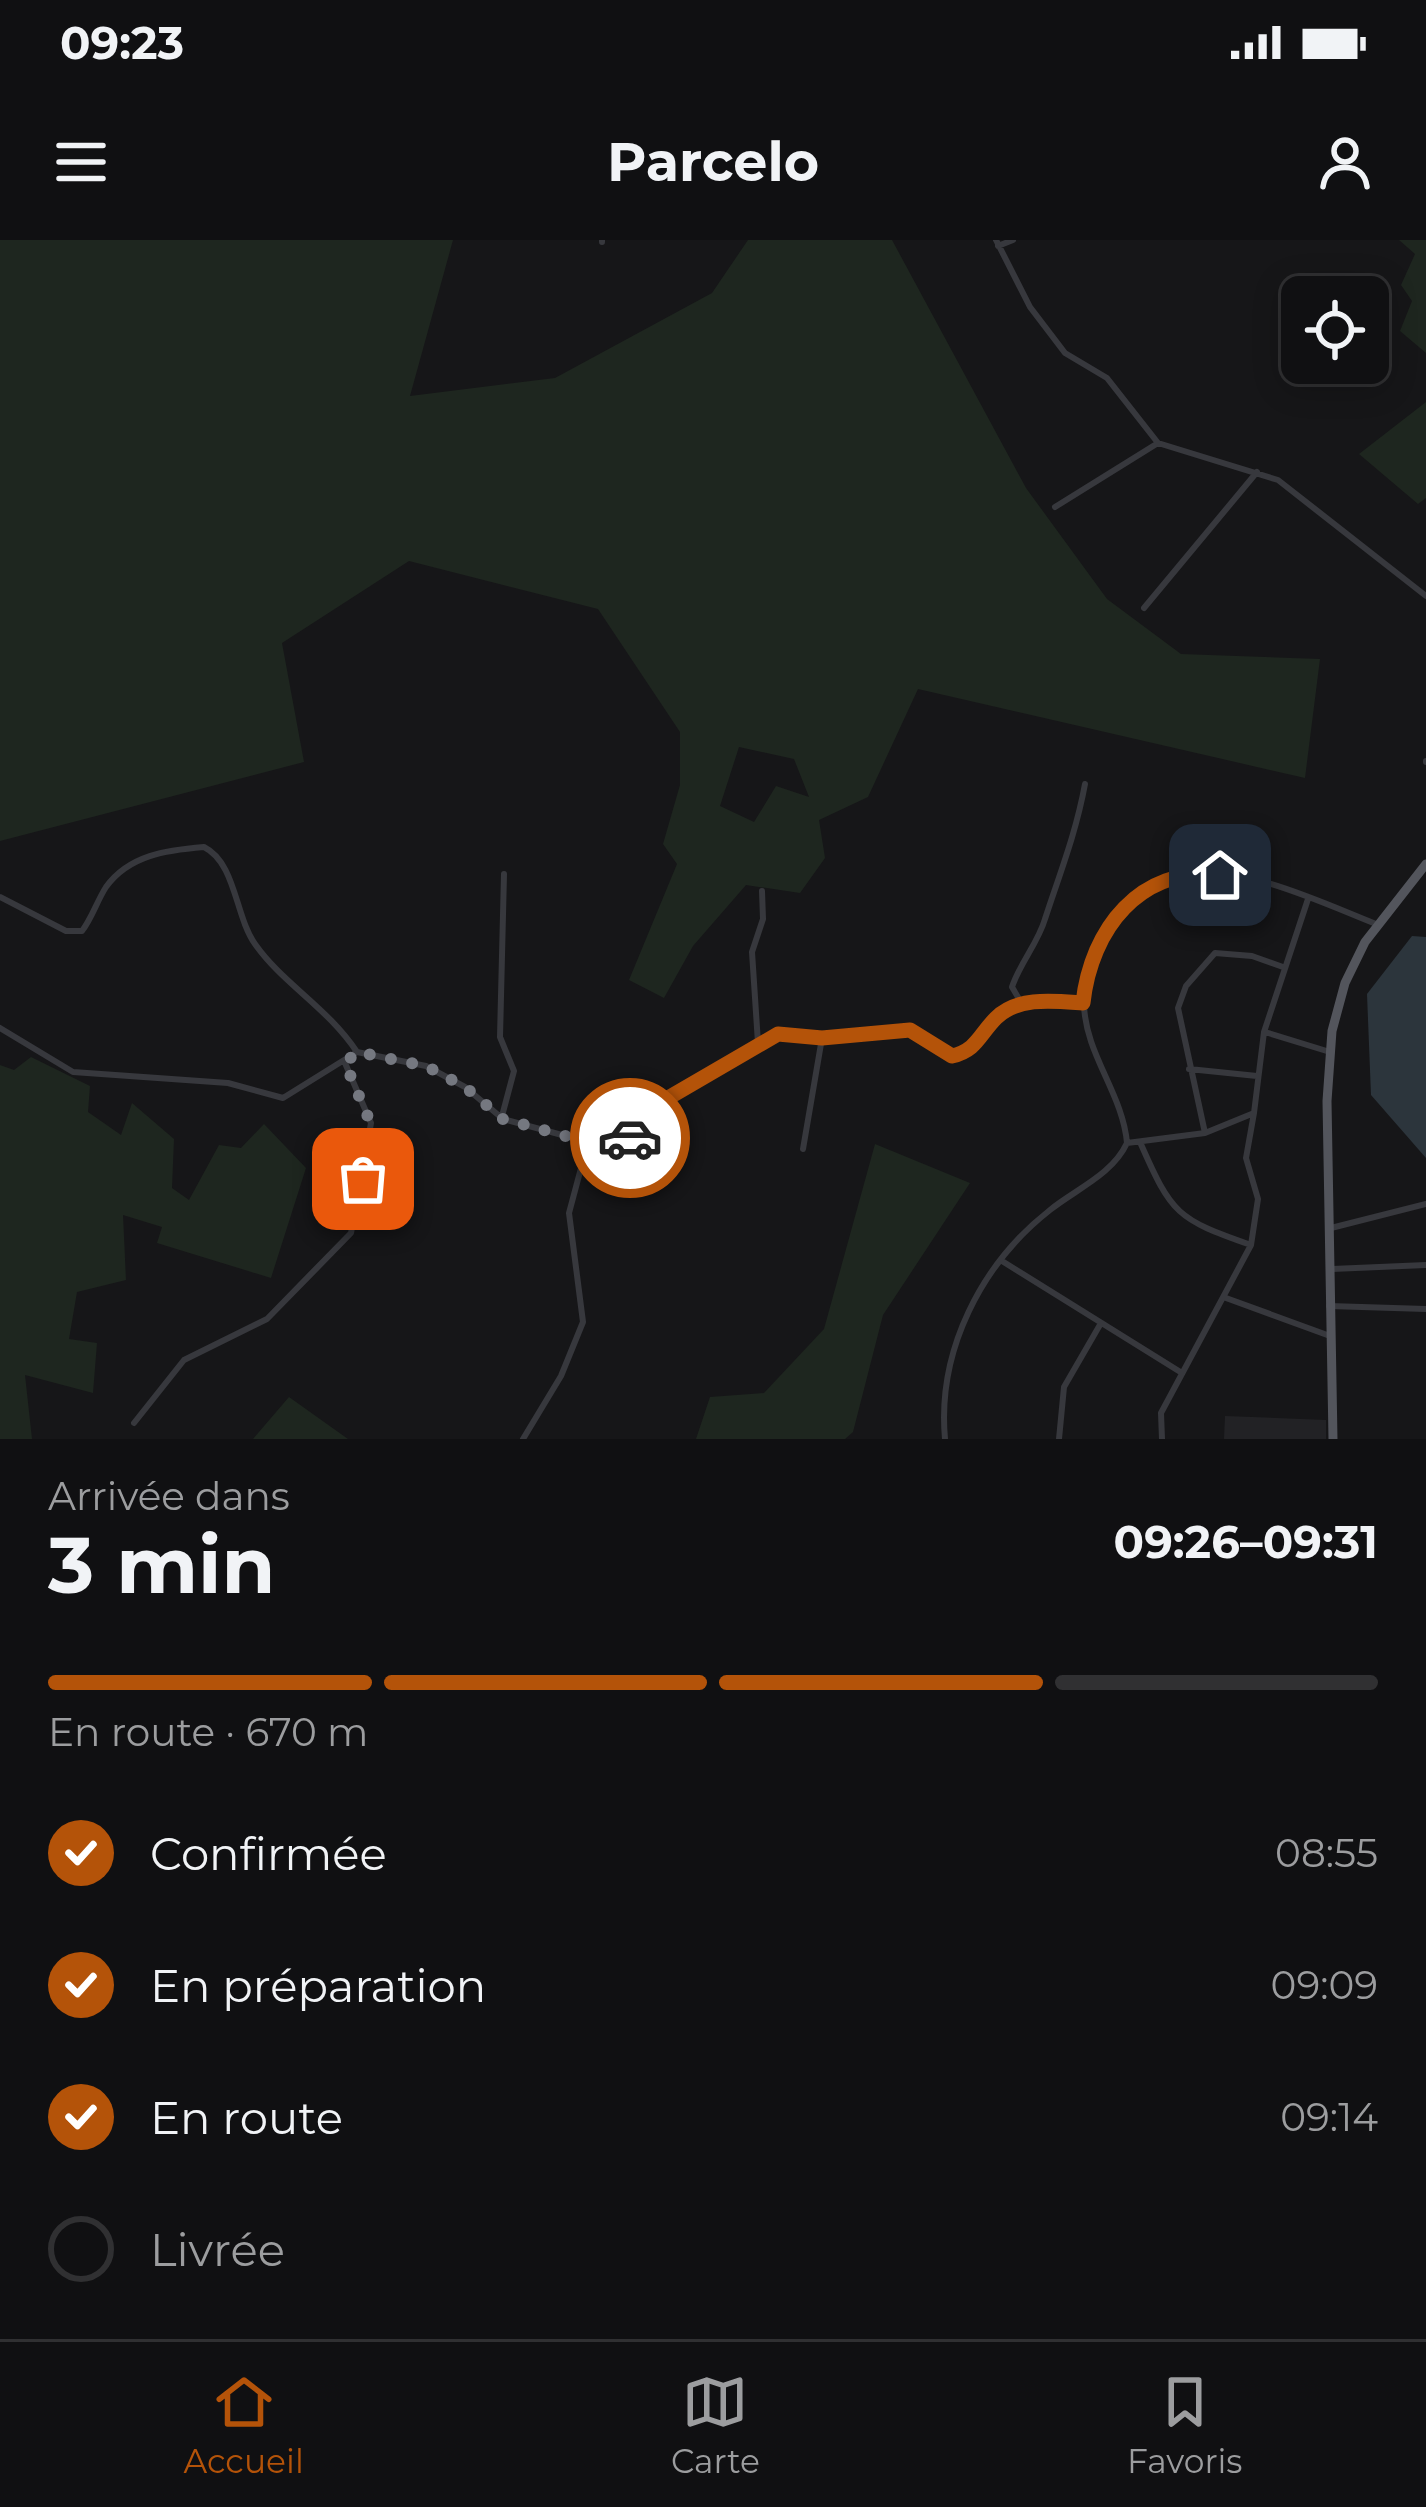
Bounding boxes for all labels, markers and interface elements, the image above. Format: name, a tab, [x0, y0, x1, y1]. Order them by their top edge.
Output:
text: 09:23	[60, 15, 184, 70]
icon: menu	[48, 129, 114, 195]
text: Parcelo	[607, 129, 819, 195]
icon: person	[1312, 129, 1378, 195]
map controls	[1281, 276, 1389, 384]
button: locate	[1281, 276, 1389, 384]
pin	[1169, 824, 1271, 926]
icon: home	[1187, 842, 1253, 908]
courier	[570, 1078, 690, 1198]
icon: car	[597, 1105, 663, 1171]
pin	[312, 1128, 414, 1230]
icon: bag	[330, 1146, 396, 1212]
text: Arrivée dans	[48, 1472, 290, 1520]
text: 09:26–09:31	[1114, 1514, 1378, 1569]
text: 3 min	[48, 1517, 275, 1613]
text: En route · 670 m	[48, 1708, 368, 1756]
icon: check	[48, 1820, 114, 1886]
text: Confirmée	[150, 1826, 387, 1881]
text: 08:55	[1275, 1829, 1378, 1877]
icon: check	[48, 1952, 114, 2018]
text: En préparation	[150, 1958, 486, 2013]
text: 09:09	[1271, 1961, 1378, 2009]
icon: check	[48, 2084, 114, 2150]
text: En route	[150, 2090, 343, 2145]
text: 09:14	[1280, 2093, 1378, 2141]
text: Livrée	[150, 2222, 285, 2277]
tab: Accueil	[184, 2369, 304, 2481]
tab: Carte	[671, 2369, 760, 2481]
tab: Favoris	[1127, 2369, 1242, 2481]

